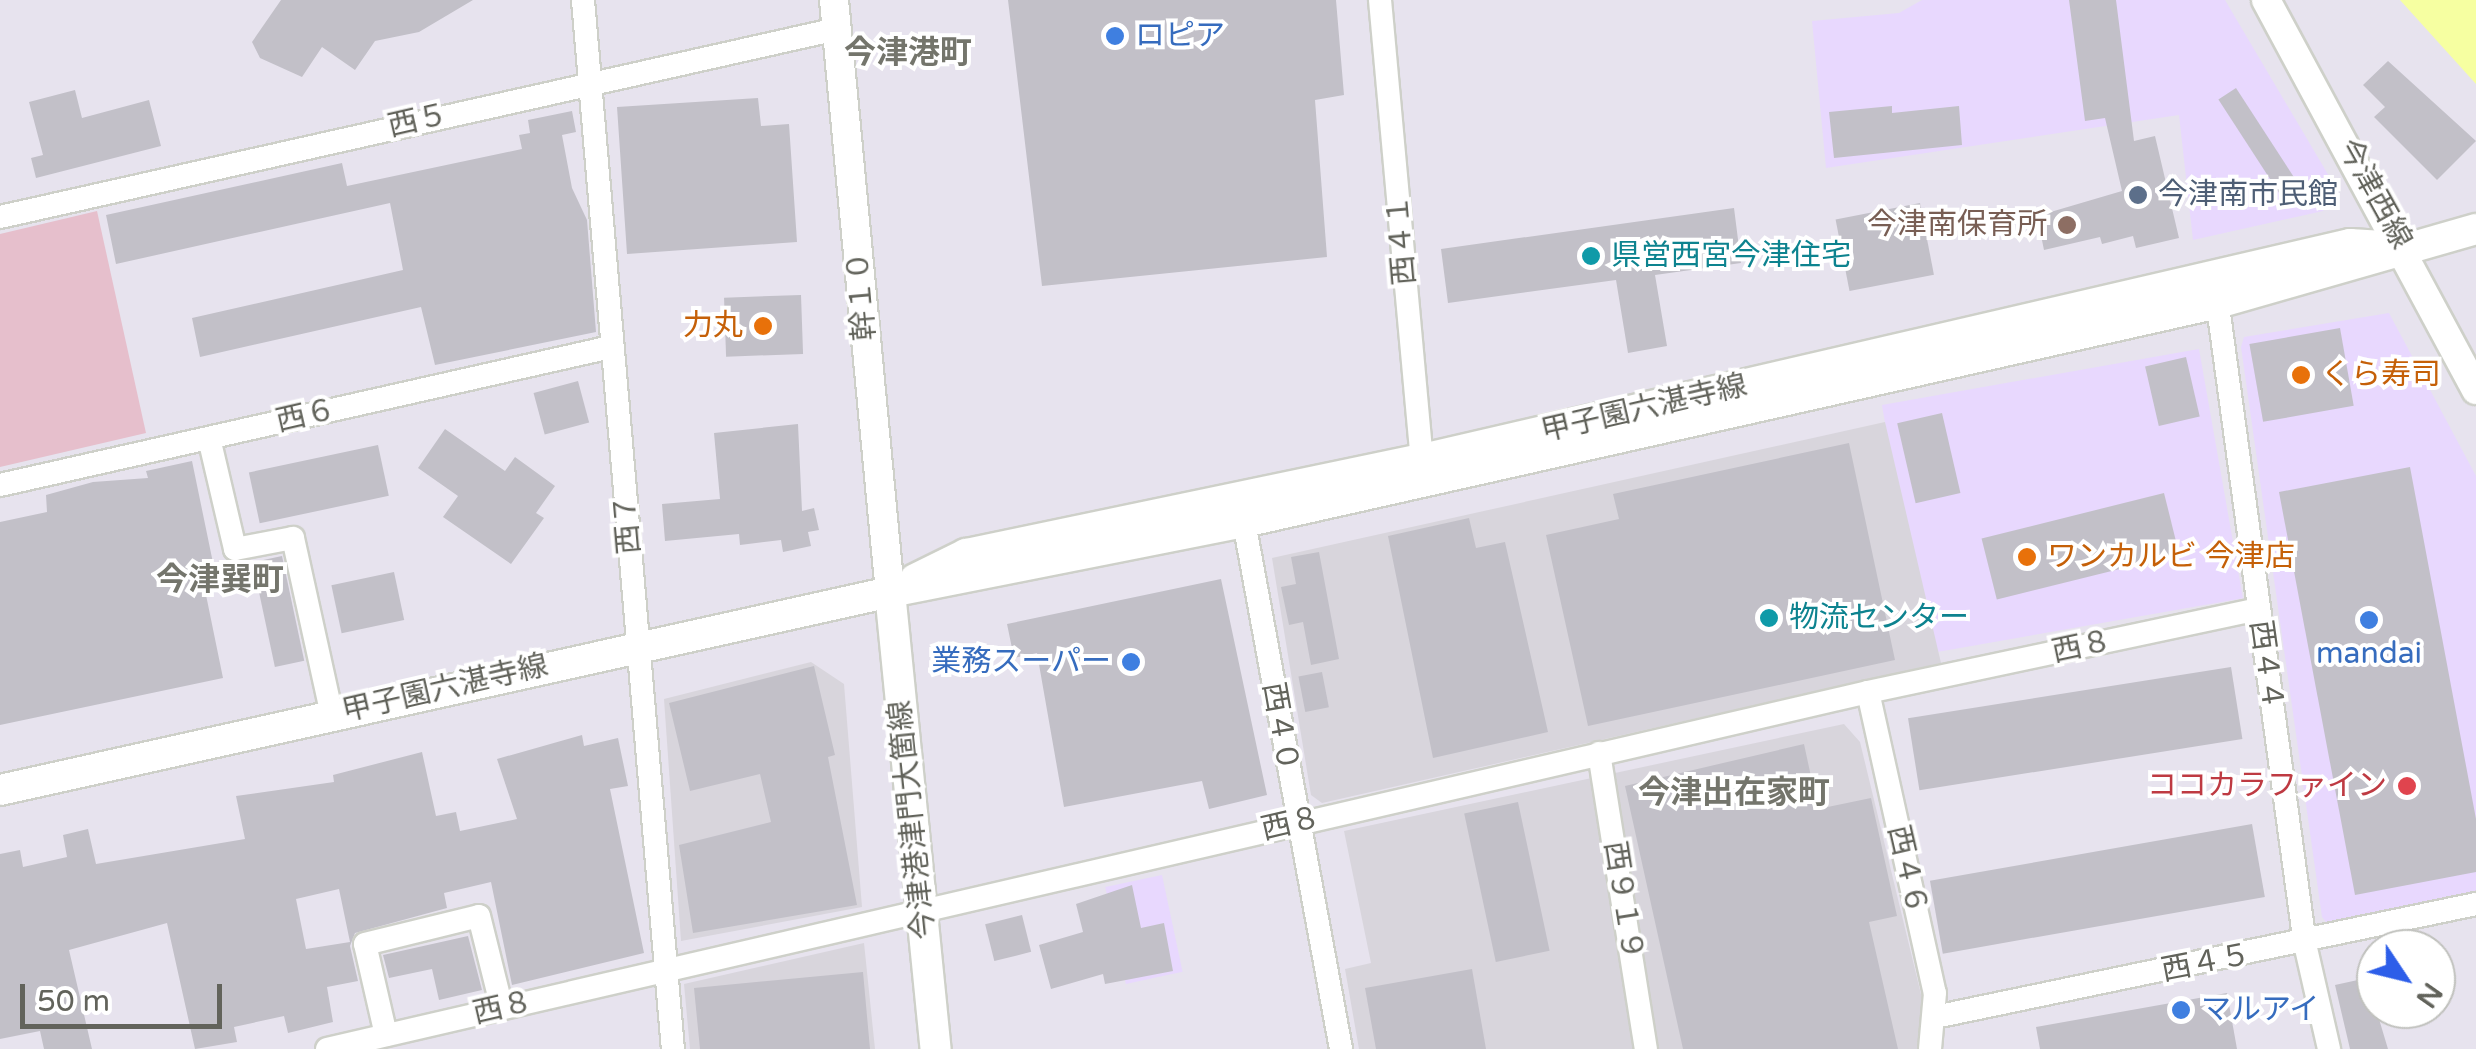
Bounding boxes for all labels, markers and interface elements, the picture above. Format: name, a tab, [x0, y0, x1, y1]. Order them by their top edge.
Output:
place label: ロピア	[1135, 18, 1225, 54]
marker: ロピア	[1104, 25, 1126, 47]
district label: 今津港町	[844, 34, 972, 72]
street label: 西５	[385, 97, 451, 145]
street label: 今津西線	[2329, 133, 2419, 255]
place label: 今津南市民館	[2158, 177, 2338, 213]
marker: 今津南市民館	[2127, 184, 2149, 206]
street label: 西４１	[1380, 194, 1424, 286]
place label: 今津南保育所	[1867, 207, 2047, 243]
marker: 今津南保育所	[2056, 214, 2078, 236]
place label: 県営西宮今津住宅	[1611, 238, 1851, 274]
marker: 県営西宮今津住宅	[1580, 245, 1602, 267]
street label: 幹１０	[840, 250, 884, 342]
place label: 力丸	[683, 308, 743, 344]
marker: 力丸	[752, 315, 774, 337]
place label: くら寿司	[2321, 357, 2441, 393]
marker: くら寿司	[2290, 364, 2312, 386]
street label: 甲子園六湛寺線	[1538, 368, 1750, 450]
street label: 西６	[273, 392, 339, 440]
street label: 西７	[607, 493, 649, 555]
place label: ワンカルビ 今津店	[2047, 539, 2295, 575]
marker: ワンカルビ 今津店	[2016, 546, 2038, 568]
district label: 今津巽町	[156, 561, 284, 599]
place label: 物流センター	[1789, 600, 1969, 636]
marker: 物流センター	[1758, 607, 1780, 629]
marker: mandai	[2358, 609, 2380, 631]
street label: 西４４	[2242, 618, 2290, 712]
street label: 西８	[2049, 623, 2115, 671]
place label: mandai	[2316, 636, 2422, 672]
place label: 業務スーパー	[931, 644, 1111, 680]
street label: 甲子園六湛寺線	[339, 648, 551, 730]
marker: 業務スーパー	[1120, 651, 1142, 673]
street label: 西４０	[1254, 680, 1306, 774]
street label: 今津港津門大箇線	[883, 699, 943, 941]
place label: ココカラファイン	[2147, 768, 2387, 804]
district label: 今津出在家町	[1638, 774, 1830, 812]
marker: ココカラファイン	[2396, 775, 2418, 797]
street label: 西８	[1258, 800, 1324, 848]
street label: 西４６	[1879, 822, 1935, 918]
street label: 西９１９	[1596, 839, 1650, 963]
north arrow	[2356, 929, 2456, 1029]
street label: 西４５	[2158, 937, 2254, 989]
scale bar	[25, 964, 228, 1026]
text: N	[2409, 976, 2449, 1014]
text: 50 m	[37, 983, 110, 1020]
street label: 西８	[470, 984, 536, 1032]
place label: マルアイ	[2201, 992, 2321, 1028]
marker: マルアイ	[2170, 999, 2192, 1021]

